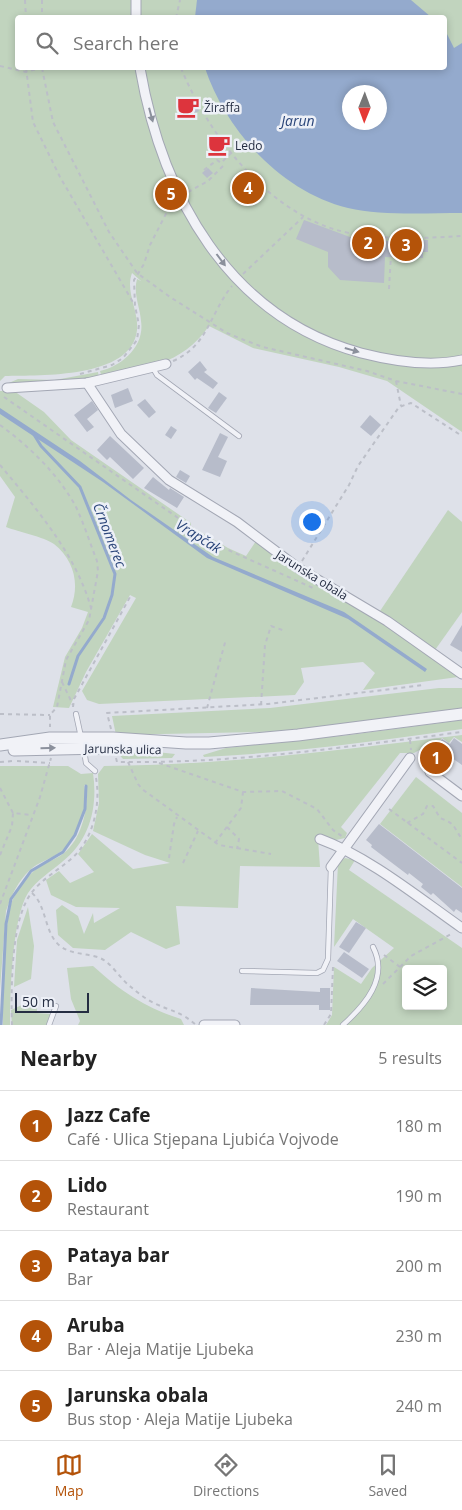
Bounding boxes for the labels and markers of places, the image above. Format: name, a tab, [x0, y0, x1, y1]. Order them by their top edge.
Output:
cafe icon: Žiraffa	[175, 94, 201, 120]
place label: Žiraffa	[204, 99, 240, 116]
cafe icon: Ledo	[206, 132, 232, 158]
place label: Ledo	[235, 137, 263, 154]
pin: 4	[232, 169, 264, 207]
pin: 5	[155, 175, 187, 213]
pin: 2	[352, 224, 384, 262]
pin: 3	[390, 226, 422, 264]
pin: 1	[420, 739, 452, 777]

